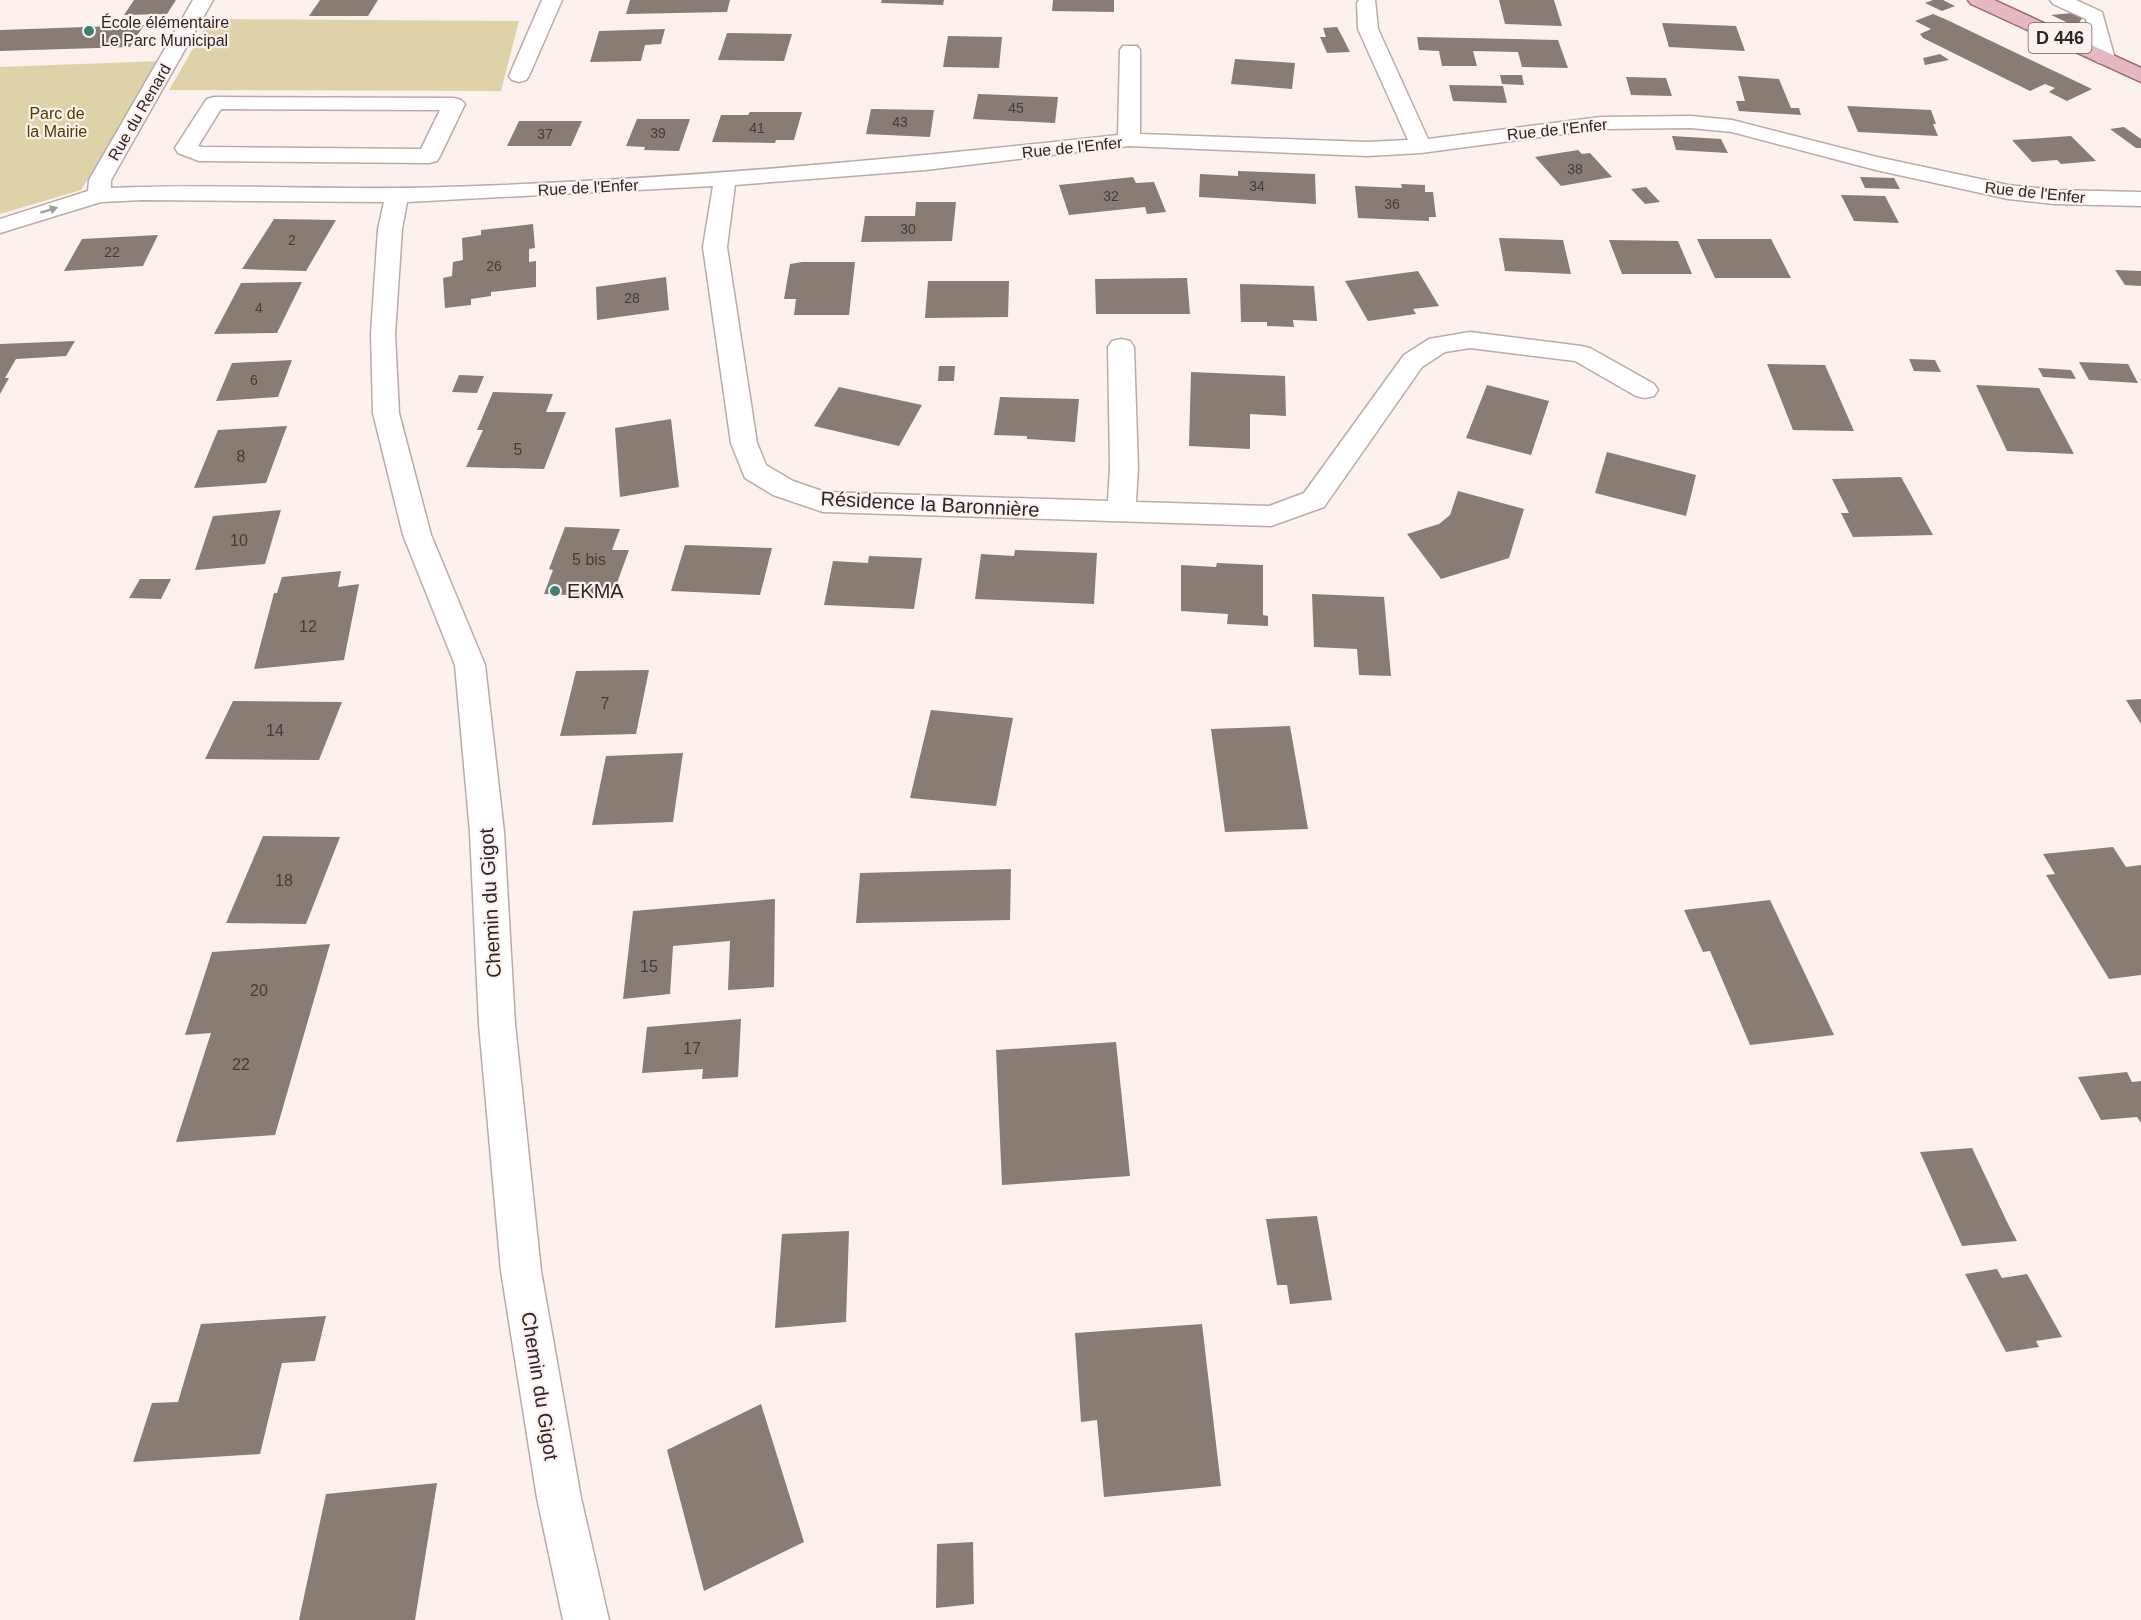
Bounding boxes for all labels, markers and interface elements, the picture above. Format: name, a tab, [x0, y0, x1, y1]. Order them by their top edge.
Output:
place label: École élémentaire Le Parc Municipal	[101, 13, 229, 49]
road number: D 446	[2028, 23, 2092, 53]
marker: École élémentaire Le Parc Municipal	[82, 24, 96, 38]
street label: Rue du Renard	[105, 61, 174, 163]
house number: 45	[1008, 100, 1024, 116]
park label: Parc de la Mairie	[27, 105, 87, 140]
house number: 43	[892, 114, 908, 130]
street label: Rue de l'Enfer	[1506, 116, 1609, 143]
house number: 41	[749, 120, 765, 136]
house number: 39	[650, 125, 666, 141]
house number: 37	[537, 126, 553, 142]
street label: Rue de l'Enfer	[1021, 134, 1124, 161]
house number: 38	[1567, 161, 1583, 177]
street label: Rue de l'Enfer	[537, 176, 640, 199]
house number: 34	[1249, 178, 1265, 194]
street label: Rue de l'Enfer	[1984, 179, 2087, 206]
house number: 32	[1103, 188, 1119, 204]
house number: 36	[1384, 196, 1400, 212]
one-way arrow	[40, 205, 58, 214]
house number: 30	[900, 221, 916, 237]
house number: 2	[288, 232, 296, 248]
house number: 22	[104, 244, 120, 260]
house number: 26	[486, 258, 502, 274]
house number: 28	[624, 290, 640, 306]
house number: 4	[255, 300, 263, 316]
house number: 6	[250, 372, 258, 388]
house number: 5	[514, 441, 523, 458]
house number: 8	[237, 448, 246, 465]
street label: Résidence la Baronnière	[820, 487, 1040, 521]
house number: 10	[230, 532, 248, 549]
house number: 5 bis	[572, 551, 606, 568]
place label: EKMA	[567, 580, 624, 602]
marker: EKMA	[548, 584, 562, 598]
house number: 12	[299, 618, 317, 635]
house number: 7	[601, 695, 610, 712]
house number: 14	[266, 722, 284, 739]
street label: Chemin du Gigot	[475, 827, 505, 979]
house number: 18	[275, 872, 293, 889]
house number: 15	[640, 958, 658, 975]
house number: 20	[250, 982, 268, 999]
house number: 17	[683, 1040, 701, 1057]
house number: 22	[232, 1056, 250, 1073]
street label: Chemin du Gigot	[517, 1310, 563, 1462]

